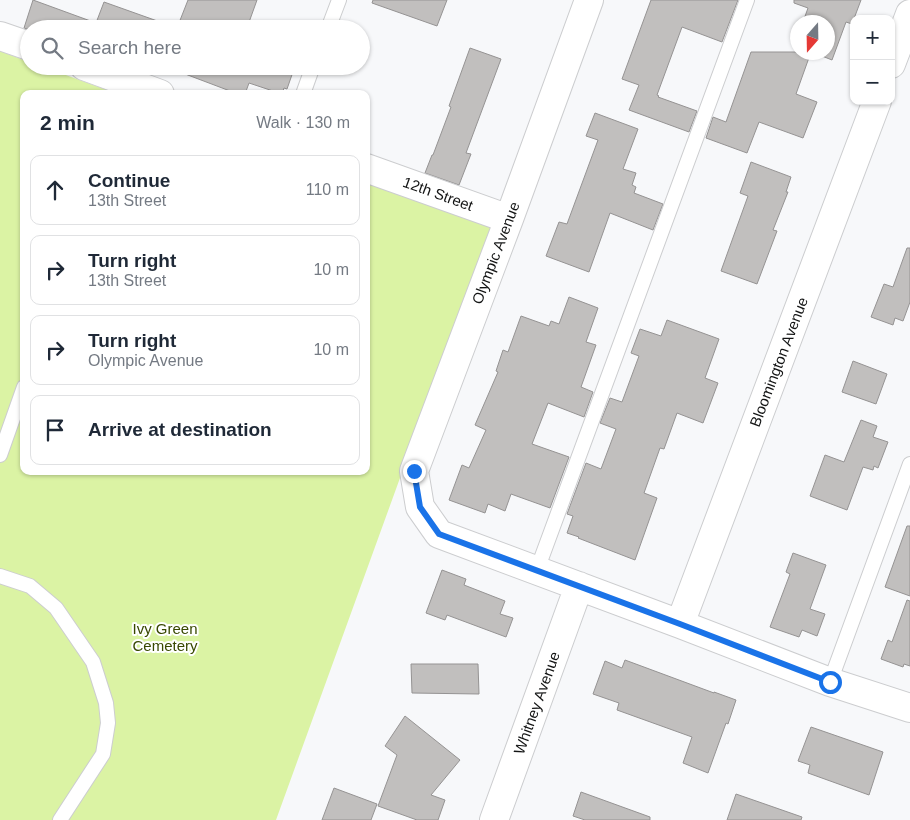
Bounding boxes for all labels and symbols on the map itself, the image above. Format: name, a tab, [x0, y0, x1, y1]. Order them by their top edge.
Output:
north arrow	[790, 15, 835, 60]
street label: 12th Street	[401, 173, 476, 214]
street label: Olympic Avenue	[468, 199, 523, 306]
street label: Bloomington Avenue	[746, 295, 811, 429]
route end	[403, 460, 426, 483]
park label: Ivy Green Cemetery	[132, 620, 198, 654]
street label: Whitney Avenue	[510, 649, 563, 757]
route start	[819, 671, 842, 694]

